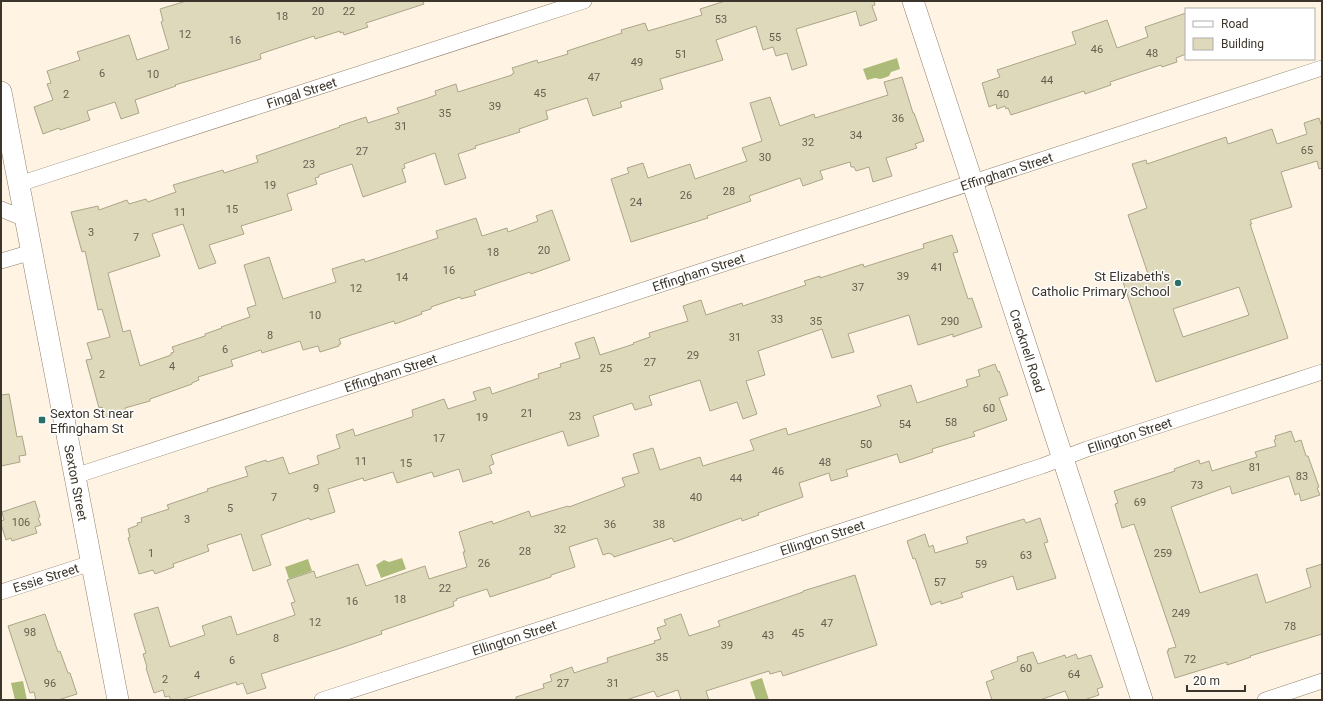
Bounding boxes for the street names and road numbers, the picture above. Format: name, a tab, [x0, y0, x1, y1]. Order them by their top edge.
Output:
street label: Fingal Street	[265, 74, 338, 111]
street label: Effingham Street	[958, 149, 1054, 193]
street label: Effingham Street	[650, 250, 747, 294]
street label: Cracknell Road	[1007, 307, 1048, 394]
street label: Effingham Street	[342, 351, 439, 395]
street label: Ellington Street	[1086, 414, 1174, 456]
street label: Sexton Street	[62, 443, 91, 522]
street label: Ellington Street	[778, 517, 866, 558]
street label: Essie Street	[11, 560, 81, 595]
street label: Ellington Street	[470, 617, 558, 658]

